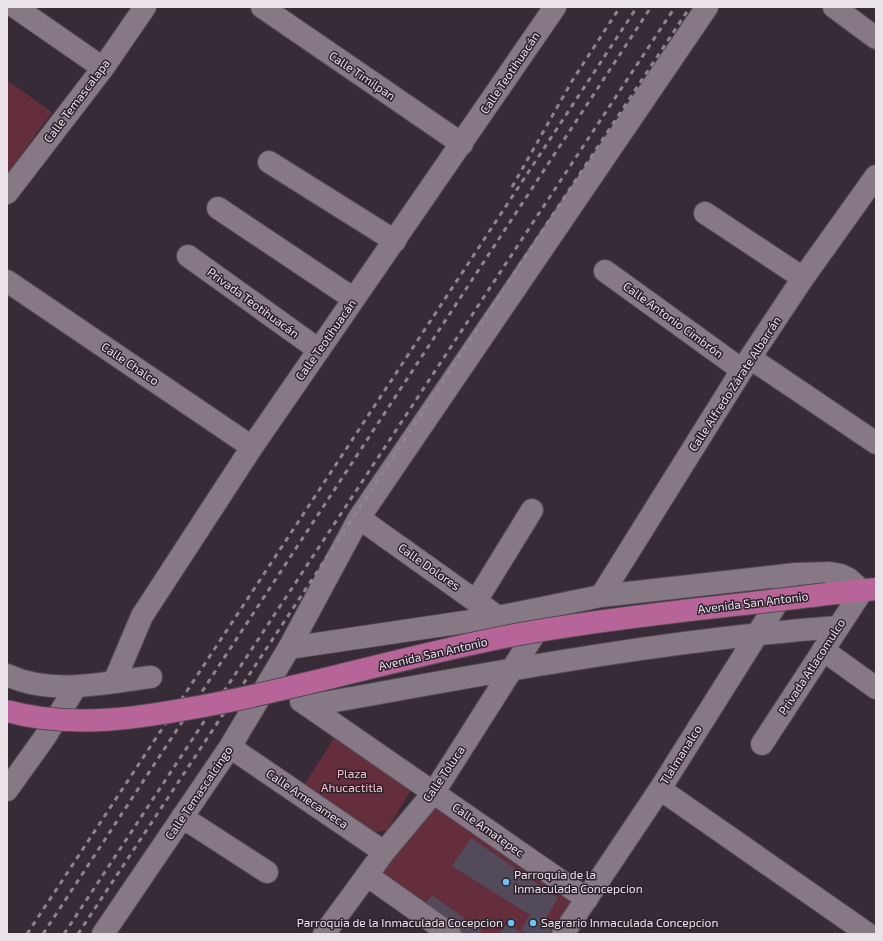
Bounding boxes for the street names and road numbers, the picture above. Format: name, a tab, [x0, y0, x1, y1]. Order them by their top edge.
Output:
street label: Calle Teotihuacán	[477, 29, 542, 116]
street label: Calle Timilpan	[327, 48, 398, 102]
street label: Calle Temascalapa	[40, 56, 112, 145]
street label: Privada Teotihuacán	[205, 264, 302, 340]
street label: Calle Antonio Cimbrón	[621, 278, 726, 360]
street label: Calle Teotihuacán	[292, 296, 358, 383]
street label: Calle Alfredo Zárate Albarrán	[685, 313, 783, 454]
street label: Calle Chalco	[99, 339, 162, 388]
street label: Calle Dolores	[396, 540, 463, 593]
street label: Avenida San Antonio	[697, 588, 809, 616]
street label: Privada Atlacomulco	[775, 616, 848, 717]
street label: Avenida San Antonio	[377, 634, 489, 672]
street label: Tlalmanalco	[656, 722, 704, 787]
street label: Calle Temascalcingo	[162, 743, 235, 842]
street label: Calle Toluca	[419, 743, 467, 804]
street label: Calle Amecameca	[264, 766, 351, 831]
street label: Calle Amatepec	[450, 799, 527, 859]

